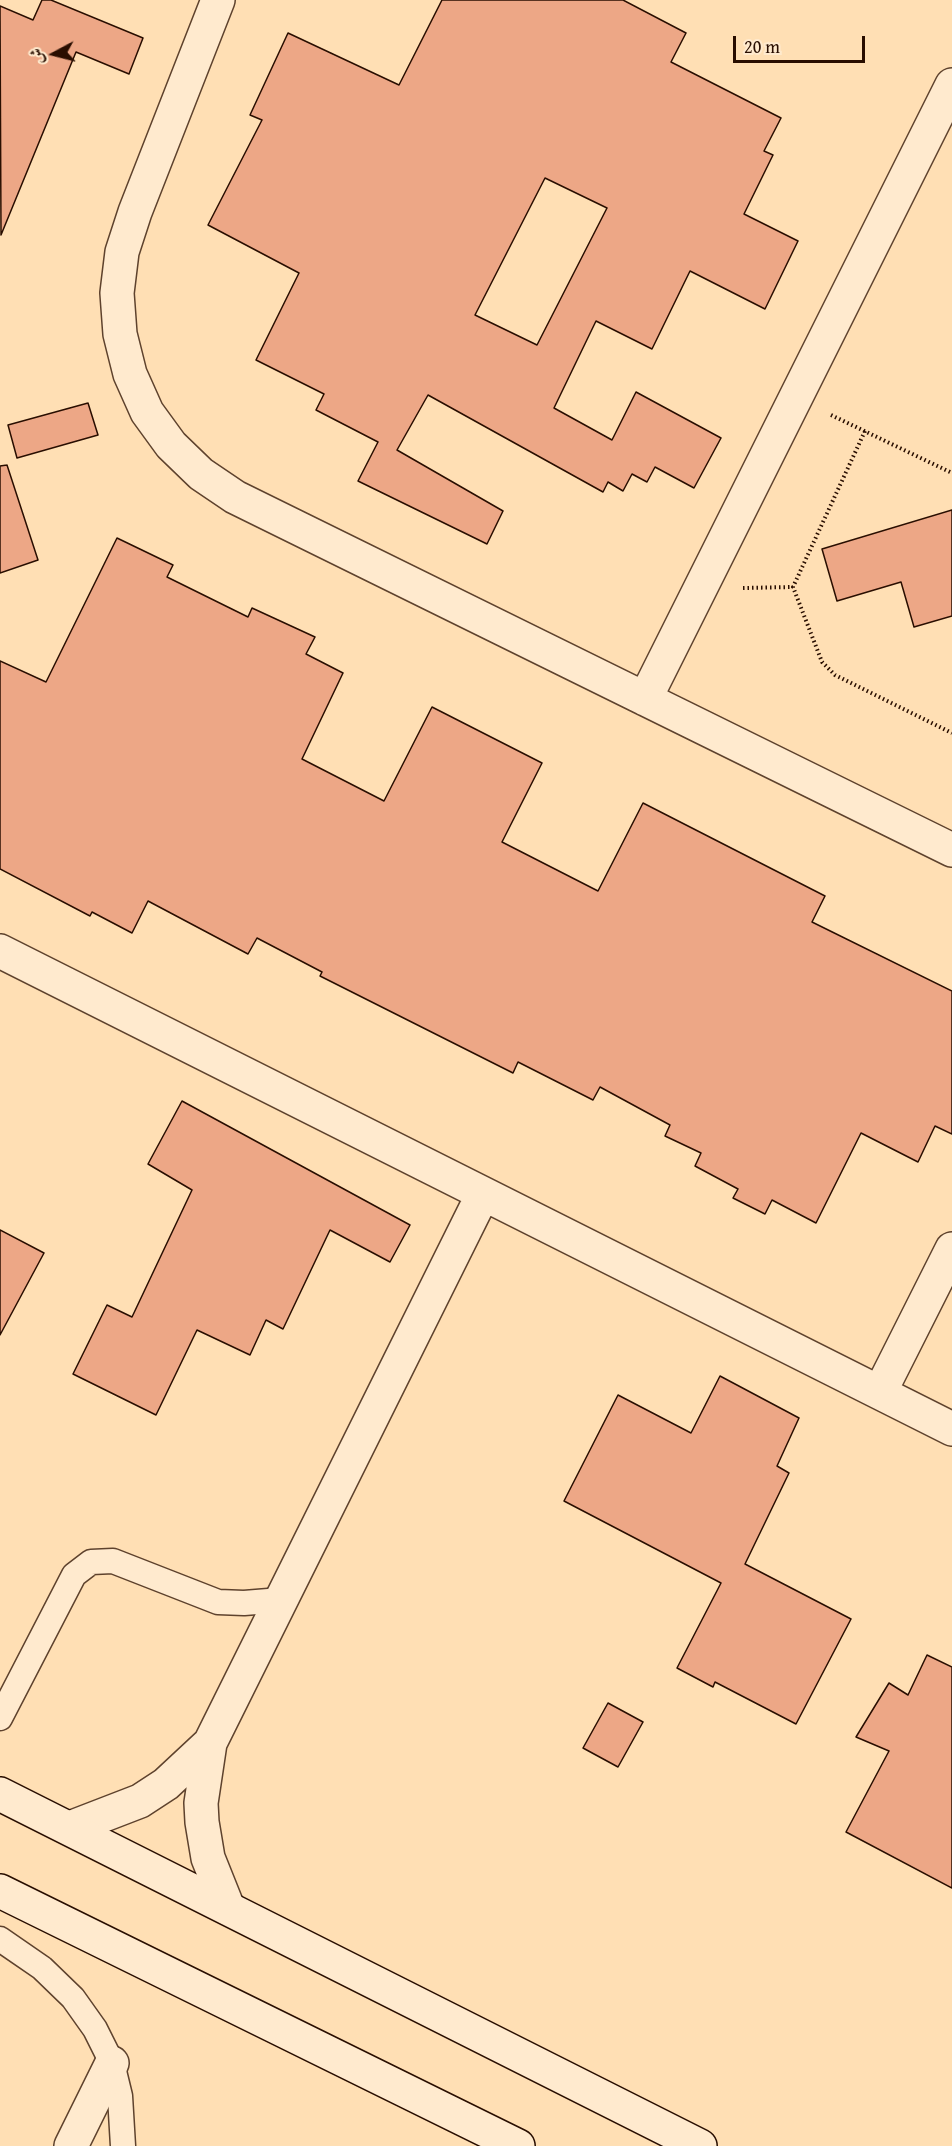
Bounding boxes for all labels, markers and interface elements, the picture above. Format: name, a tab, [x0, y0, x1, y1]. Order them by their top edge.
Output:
north arrow	[24, 24, 84, 84]
scale bar	[736, 24, 868, 62]
text: 20 m	[744, 33, 780, 60]
text: ش	[23, 47, 49, 66]

